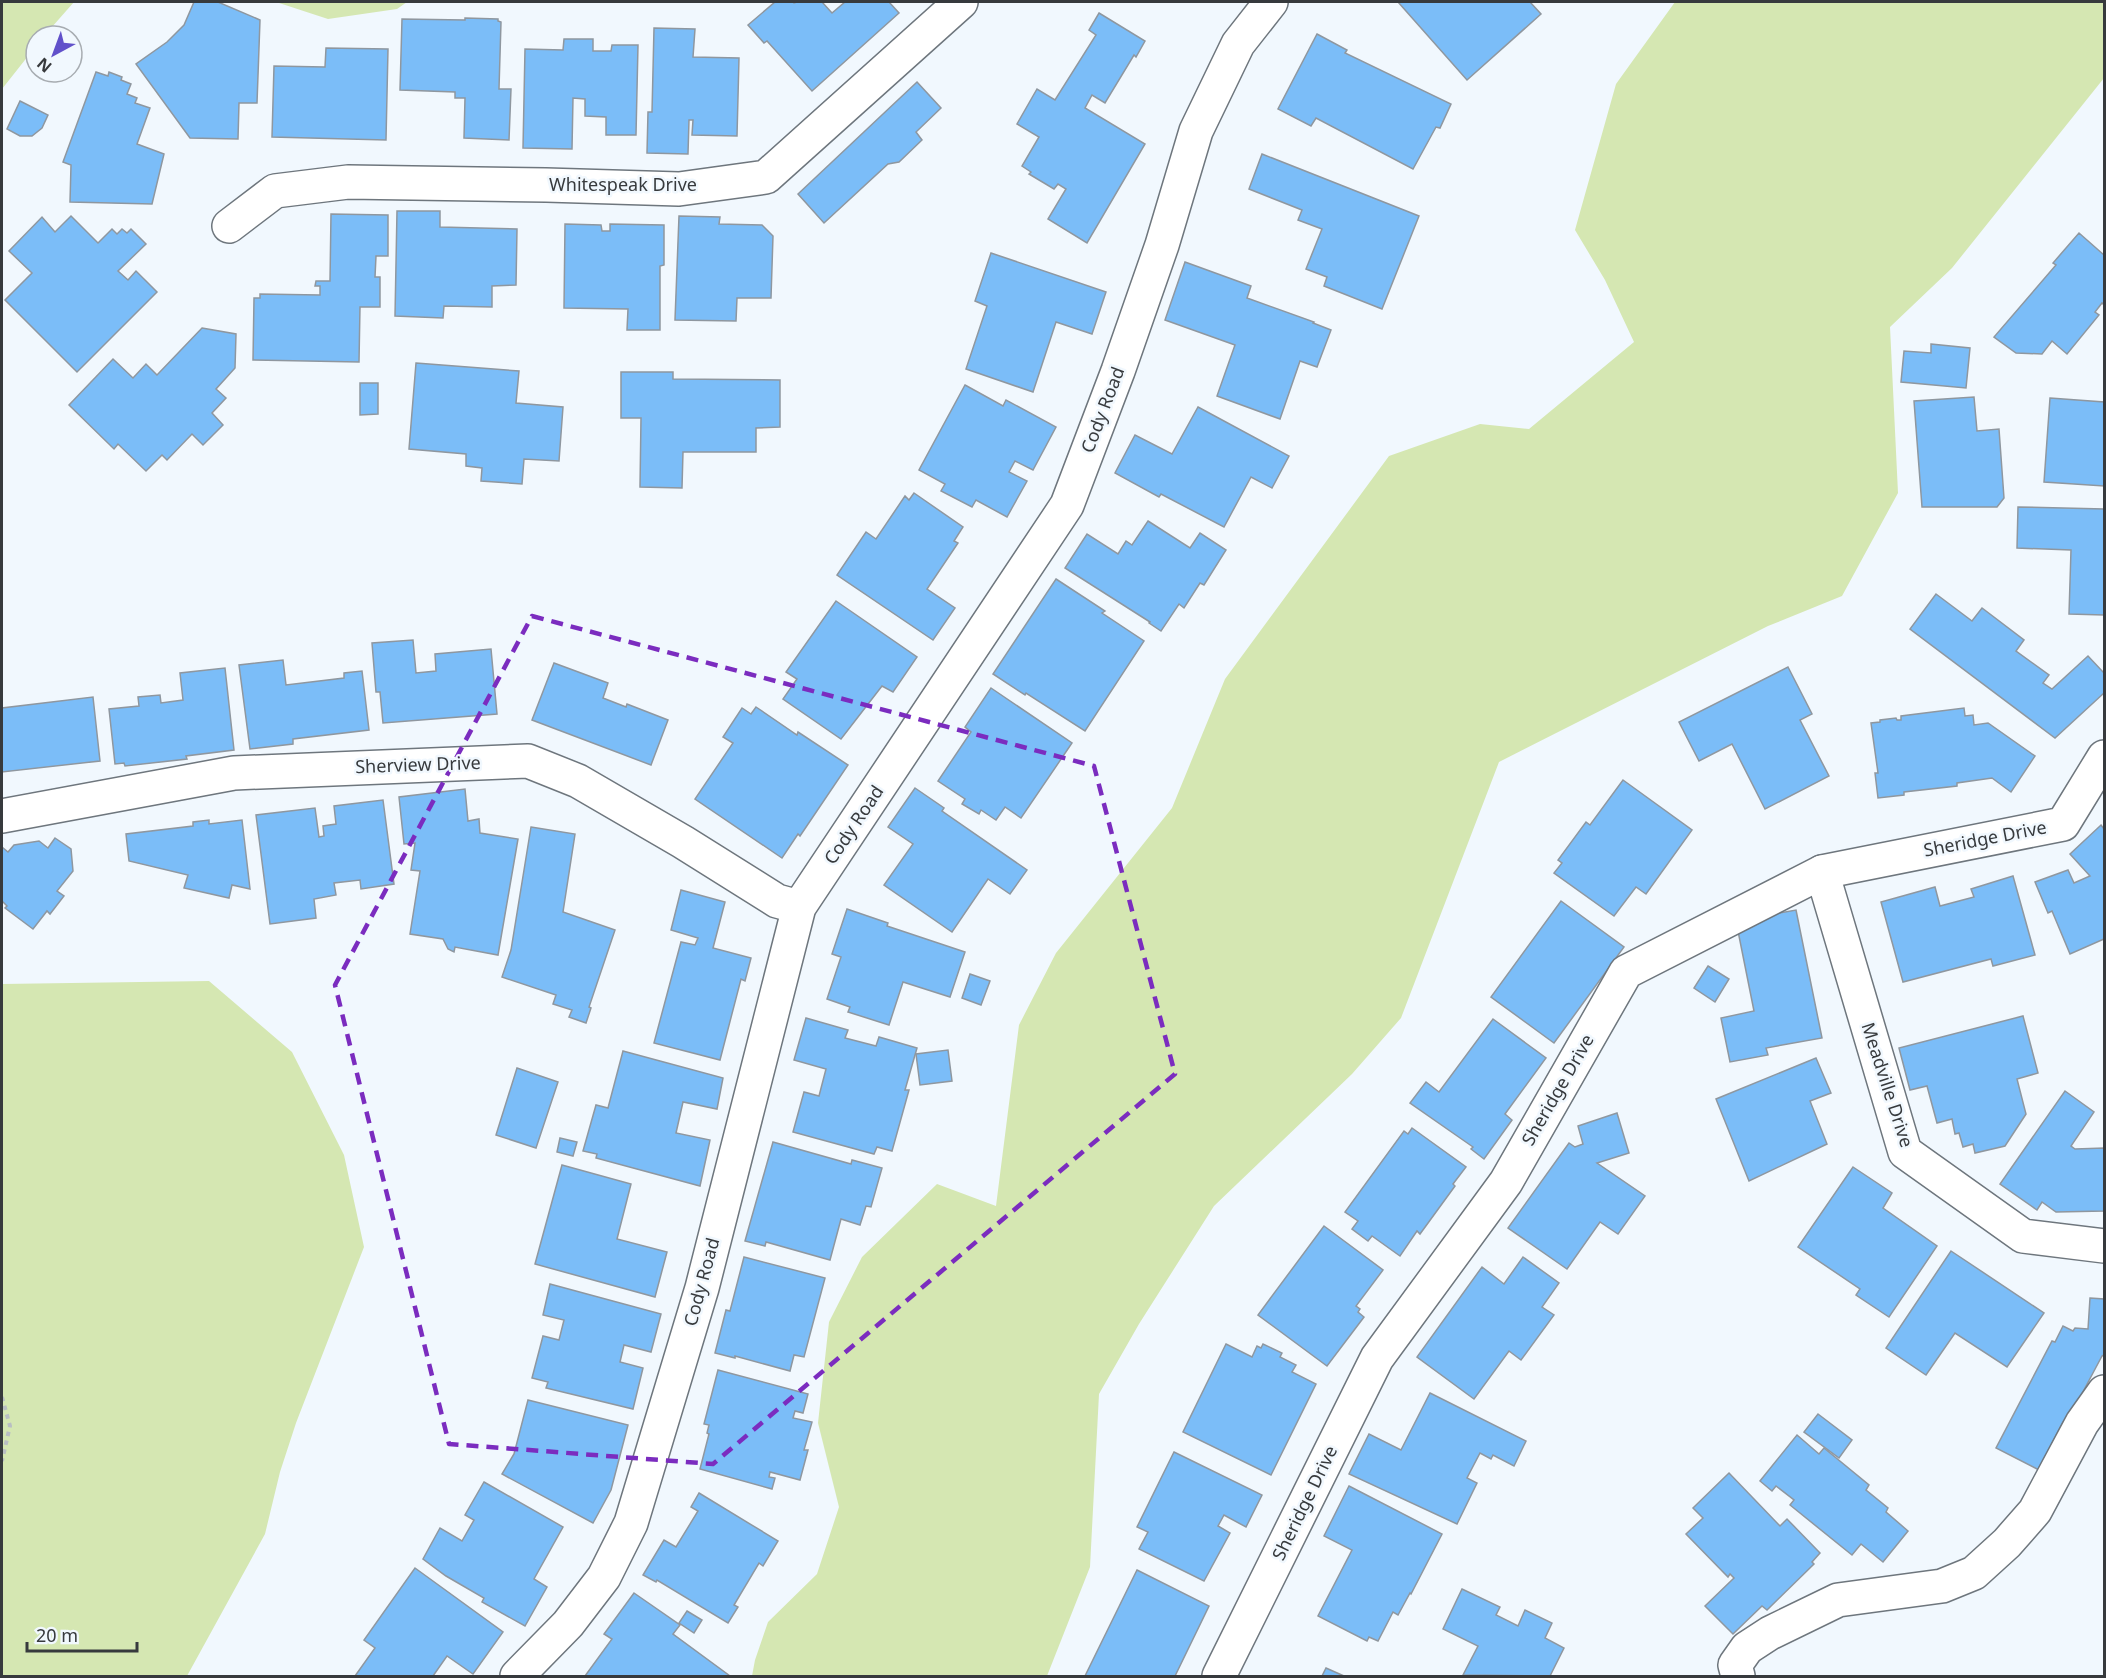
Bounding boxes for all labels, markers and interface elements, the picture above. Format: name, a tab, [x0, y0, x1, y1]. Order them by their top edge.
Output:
north arrow	[24, 24, 84, 84]
text: N	[32, 53, 56, 78]
street label: Whitespeak Drive	[549, 172, 697, 196]
street label: Cody Road	[1075, 363, 1129, 456]
street label: Sherview Drive	[355, 750, 481, 778]
street label: Cody Road	[818, 780, 888, 869]
street label: Sheridge Drive	[1921, 814, 2048, 862]
street label: Meadville Drive	[1856, 1019, 1919, 1150]
street label: Sheridge Drive	[1516, 1029, 1599, 1150]
street label: Cody Road	[678, 1235, 724, 1329]
street label: Sheridge Drive	[1266, 1441, 1342, 1564]
scale bar	[27, 1615, 136, 1653]
text: 20 m	[36, 1623, 78, 1647]

